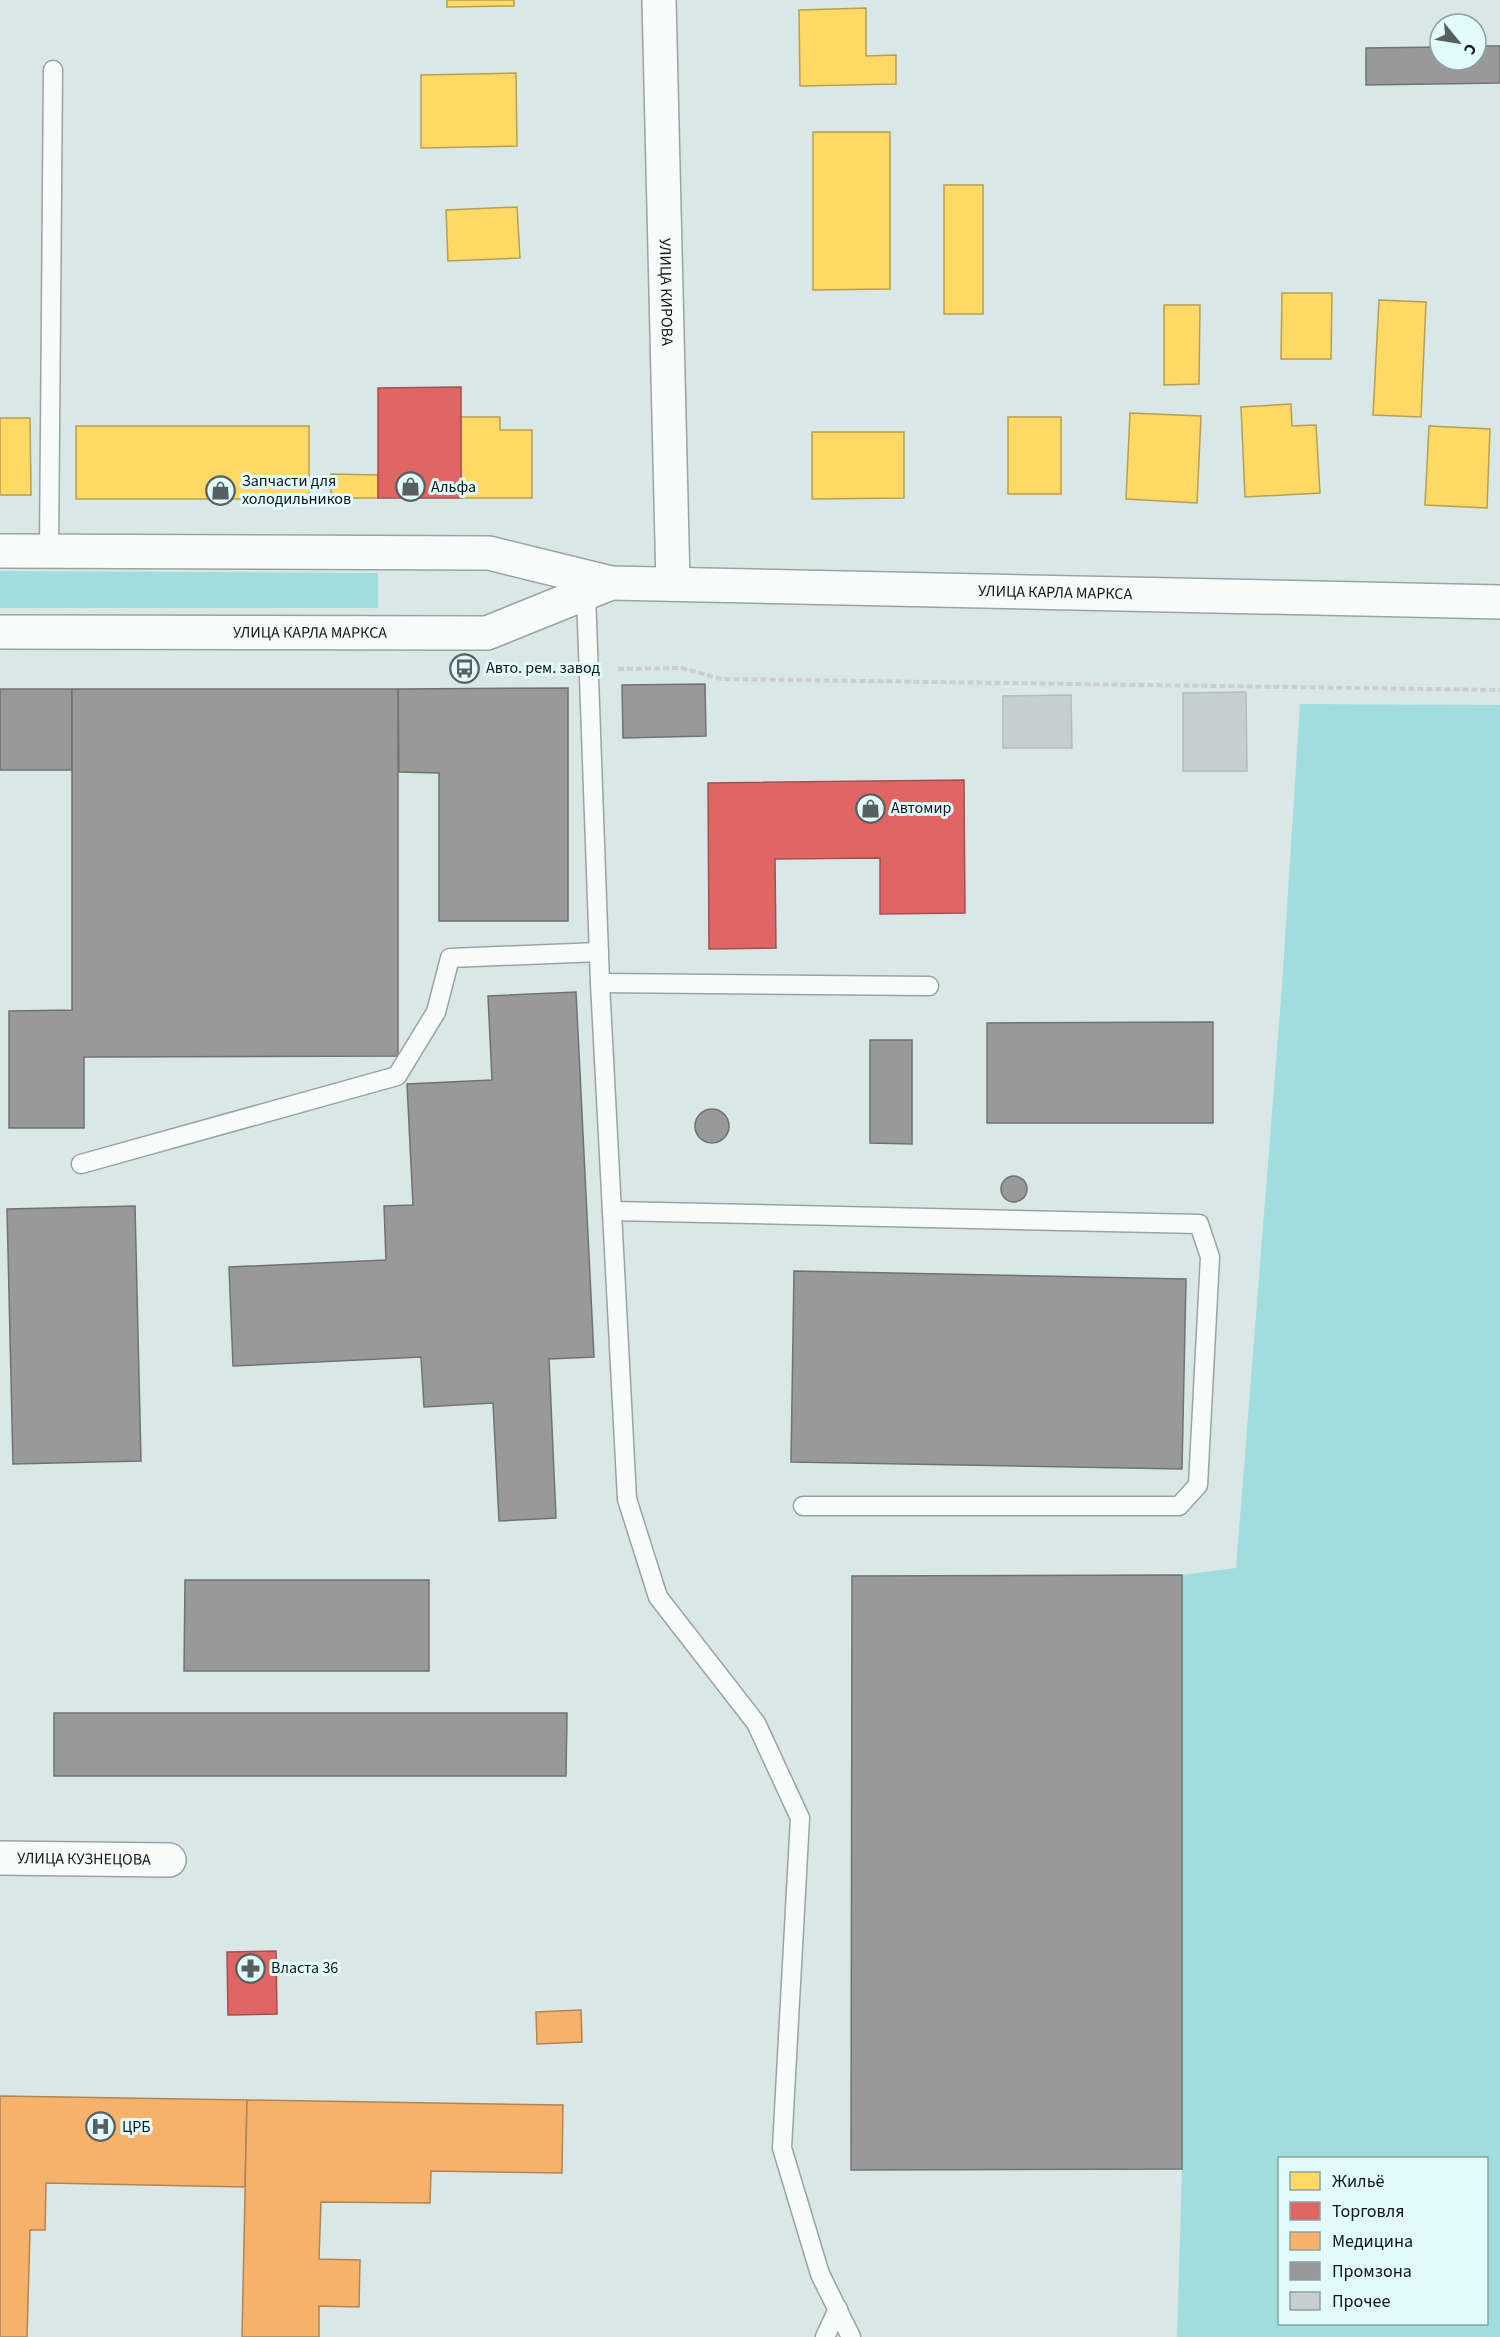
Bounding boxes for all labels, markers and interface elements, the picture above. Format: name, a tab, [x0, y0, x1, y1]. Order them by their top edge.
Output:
north arrow	[1428, 12, 1488, 72]
text: С	[1458, 39, 1482, 59]
street label: УЛИЦА КИРОВА	[654, 238, 678, 346]
place label: Запчасти для холодильников	[242, 470, 351, 510]
shop icon: Альфа	[394, 471, 426, 503]
shop icon: Запчасти для холодильников	[205, 474, 237, 506]
place label: Альфа	[431, 476, 476, 498]
street label: УЛИЦА КАРЛА МАРКСА	[978, 580, 1133, 605]
street label: УЛИЦА КАРЛА МАРКСА	[233, 621, 387, 644]
bus stop icon: Авто. рем. завод	[449, 652, 481, 684]
place label: Авто. рем. завод	[486, 657, 601, 679]
shop icon: Автомир	[854, 792, 886, 824]
place label: Автомир	[891, 797, 951, 819]
street label: УЛИЦА КУЗНЕЦОВА	[17, 1847, 151, 1871]
pharmacy icon: Власта 36	[234, 1952, 266, 1984]
place label: Власта 36	[271, 1957, 338, 1979]
hospital icon: ЦРБ	[85, 2111, 117, 2143]
place label: ЦРБ	[122, 2116, 150, 2138]
legend	[1278, 2157, 1488, 2325]
text: Жильё	[1332, 2169, 1385, 2194]
text: Торговля	[1332, 2199, 1405, 2224]
text: Медицина	[1332, 2229, 1413, 2254]
text: Промзона	[1332, 2259, 1412, 2284]
text: Прочее	[1332, 2289, 1390, 2314]

